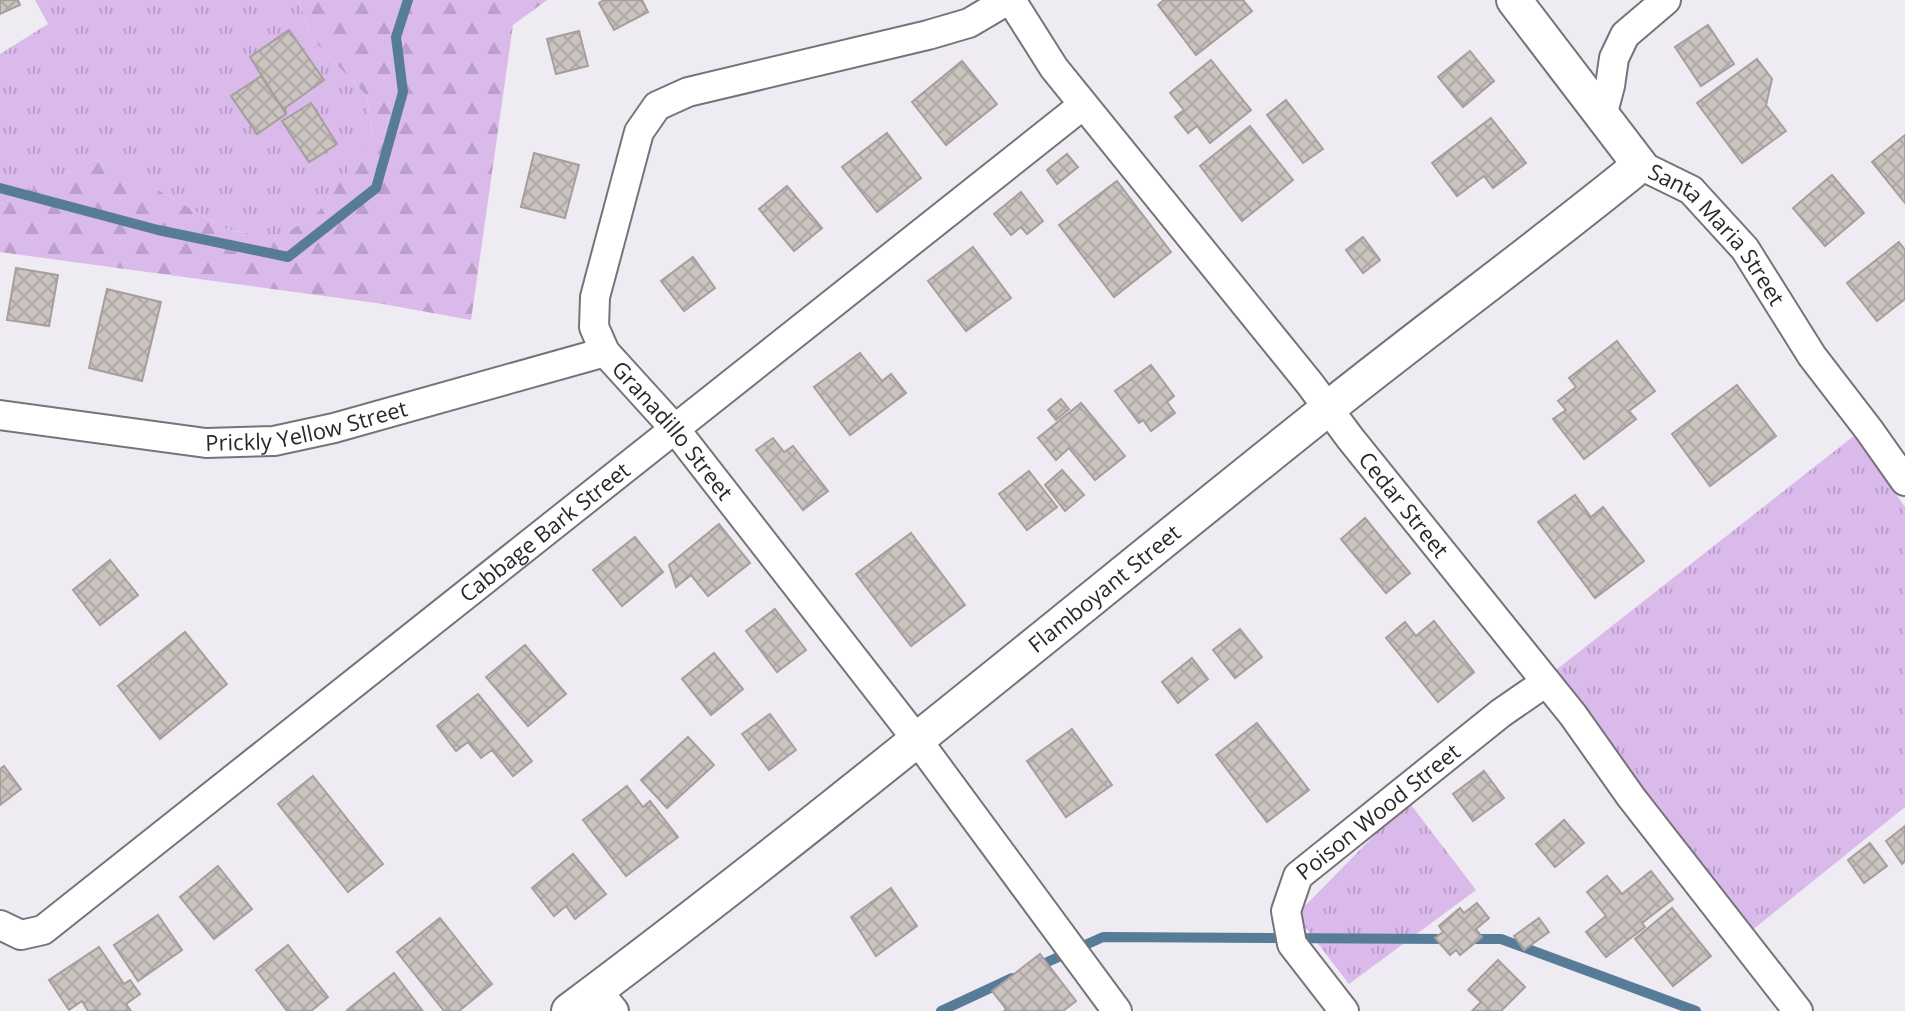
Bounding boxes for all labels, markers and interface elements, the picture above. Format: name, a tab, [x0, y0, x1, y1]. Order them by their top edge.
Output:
street label: Santa Maria Street	[1644, 156, 1793, 311]
street label: Granadillo Street	[606, 354, 741, 506]
street label: Prickly Yellow Street	[205, 392, 411, 457]
street label: Cedar Street	[1353, 445, 1456, 564]
street label: Cabbage Bark Street	[453, 454, 635, 608]
street label: Flamboyant Street	[1021, 517, 1186, 659]
street label: Poison Wood Street	[1289, 736, 1466, 886]

